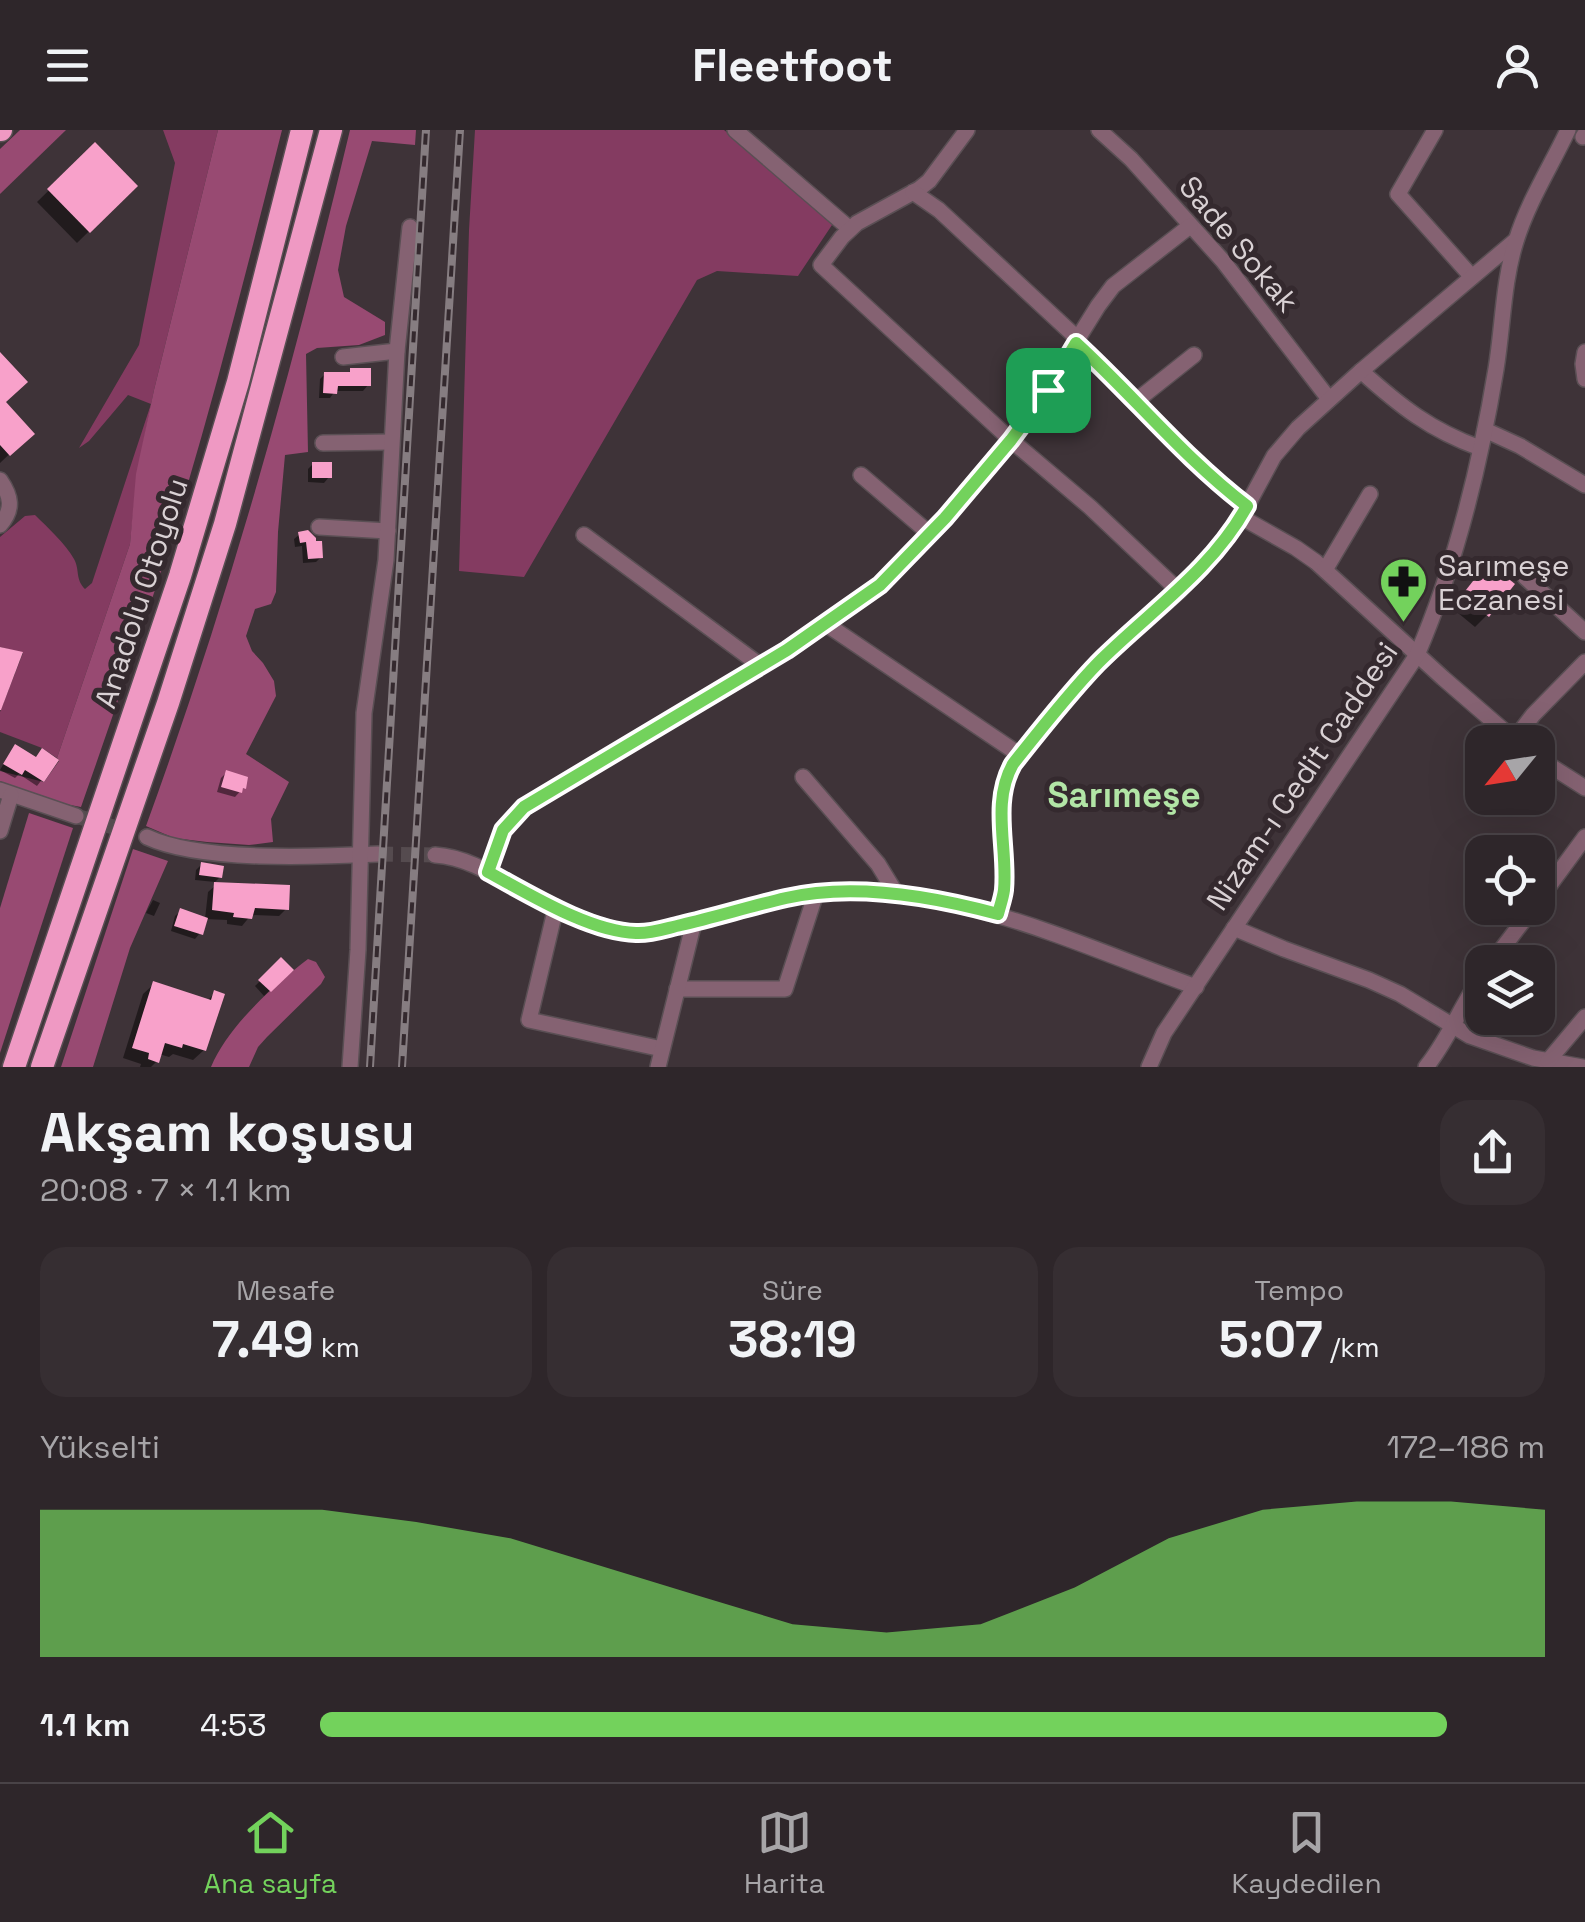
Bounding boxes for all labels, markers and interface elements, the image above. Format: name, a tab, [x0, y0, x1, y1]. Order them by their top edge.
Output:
text: Fleetfoot	[692, 37, 893, 94]
icon: menu	[40, 38, 95, 93]
icon: person	[1490, 38, 1545, 93]
street label: Sade Sokak	[1171, 168, 1307, 320]
pin	[1006, 348, 1091, 433]
icon: arrive	[1021, 363, 1076, 418]
street label: Anadolu Otoyolu	[85, 473, 197, 713]
place label: Sarımeşe Eczanesi	[1438, 546, 1569, 619]
pharmacy icon: Sarımeşe Eczanesi	[1377, 556, 1429, 624]
street label: Nizam-ı Cedit Caddesi	[1198, 634, 1406, 918]
north arrow	[1465, 725, 1555, 815]
map controls	[1465, 725, 1555, 1035]
district label: Sarımeşe	[1047, 773, 1201, 817]
button: locate	[1465, 835, 1555, 925]
button: layers	[1465, 945, 1555, 1035]
text: Akşam koşusu	[40, 1097, 415, 1167]
button: share	[1440, 1100, 1545, 1205]
text: 20:08 · 7 × 1.1 km	[40, 1170, 292, 1210]
text: Mesafe	[236, 1272, 335, 1308]
text: Süre	[762, 1272, 823, 1308]
text: Tempo	[1254, 1272, 1344, 1308]
text: 7.49	[212, 1308, 314, 1372]
text: 38:19	[728, 1308, 857, 1372]
text: 5:07	[1219, 1308, 1323, 1372]
text: km	[314, 1329, 360, 1365]
text: /km	[1323, 1329, 1380, 1365]
text: Yükselti	[40, 1427, 160, 1467]
text: 172–186 m	[1387, 1427, 1545, 1467]
text: 1.1 km	[40, 1705, 130, 1745]
text: 4:53	[200, 1705, 267, 1745]
tab: Ana sayfa	[203, 1805, 337, 1901]
tab: Harita	[744, 1805, 825, 1901]
tab: Kaydedilen	[1232, 1805, 1382, 1901]

